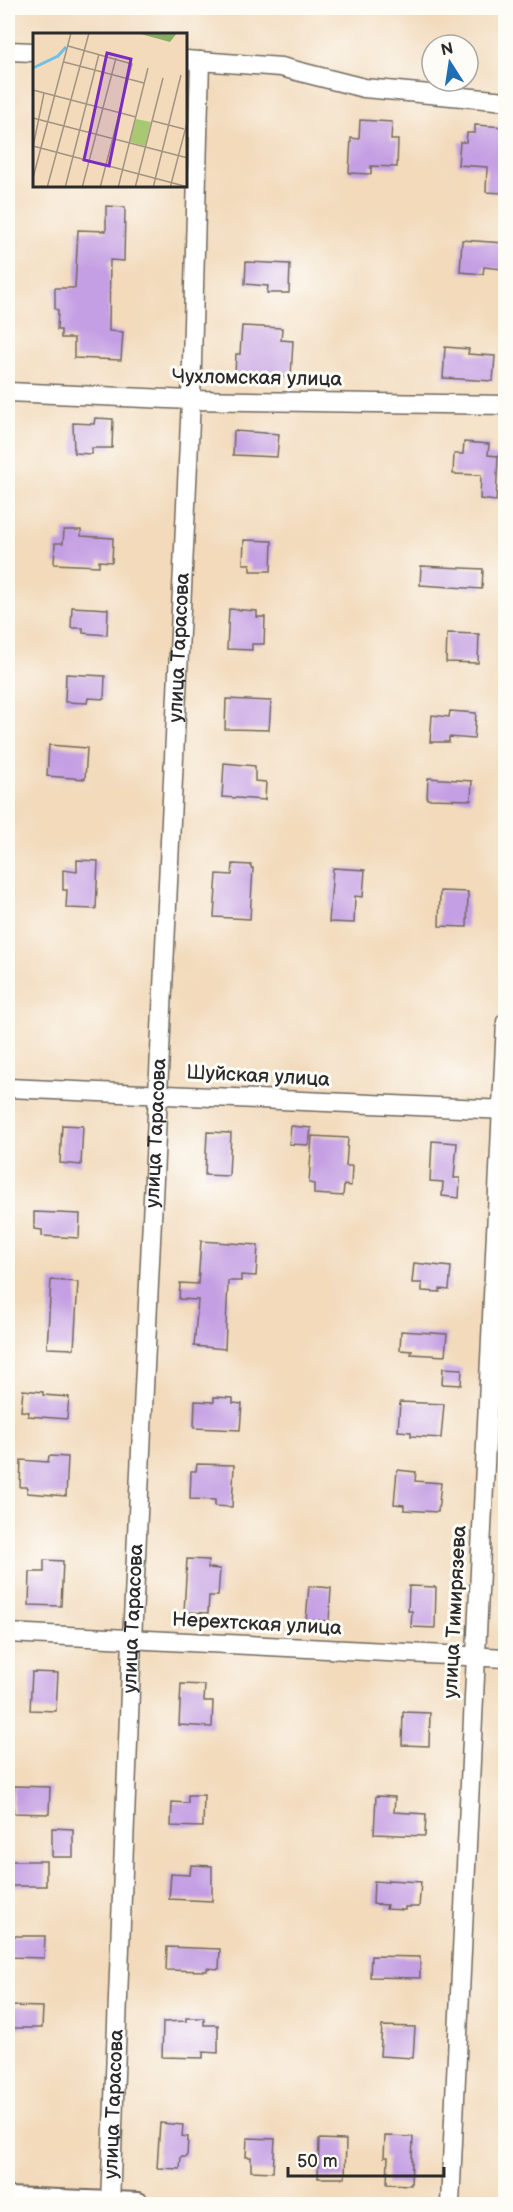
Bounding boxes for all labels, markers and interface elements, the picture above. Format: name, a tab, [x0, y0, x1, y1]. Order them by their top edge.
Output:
inset map	[33, 33, 188, 188]
north arrow	[420, 33, 480, 93]
text: N	[439, 39, 455, 60]
street label: Чухломская улица	[172, 365, 343, 391]
street label: улица Тарасова	[164, 572, 195, 723]
street label: улица Тарасова	[141, 1057, 172, 1208]
street label: Шуйская улица	[186, 1060, 331, 1092]
street label: улица Тимирязева	[438, 1525, 472, 1699]
street label: улица Тарасова	[118, 1543, 149, 1694]
street label: Нерехтская улица	[171, 1608, 343, 1640]
street label: улица Тарасова	[99, 2029, 129, 2179]
scale bar	[288, 2140, 444, 2178]
text: 50 m	[297, 2151, 338, 2172]

